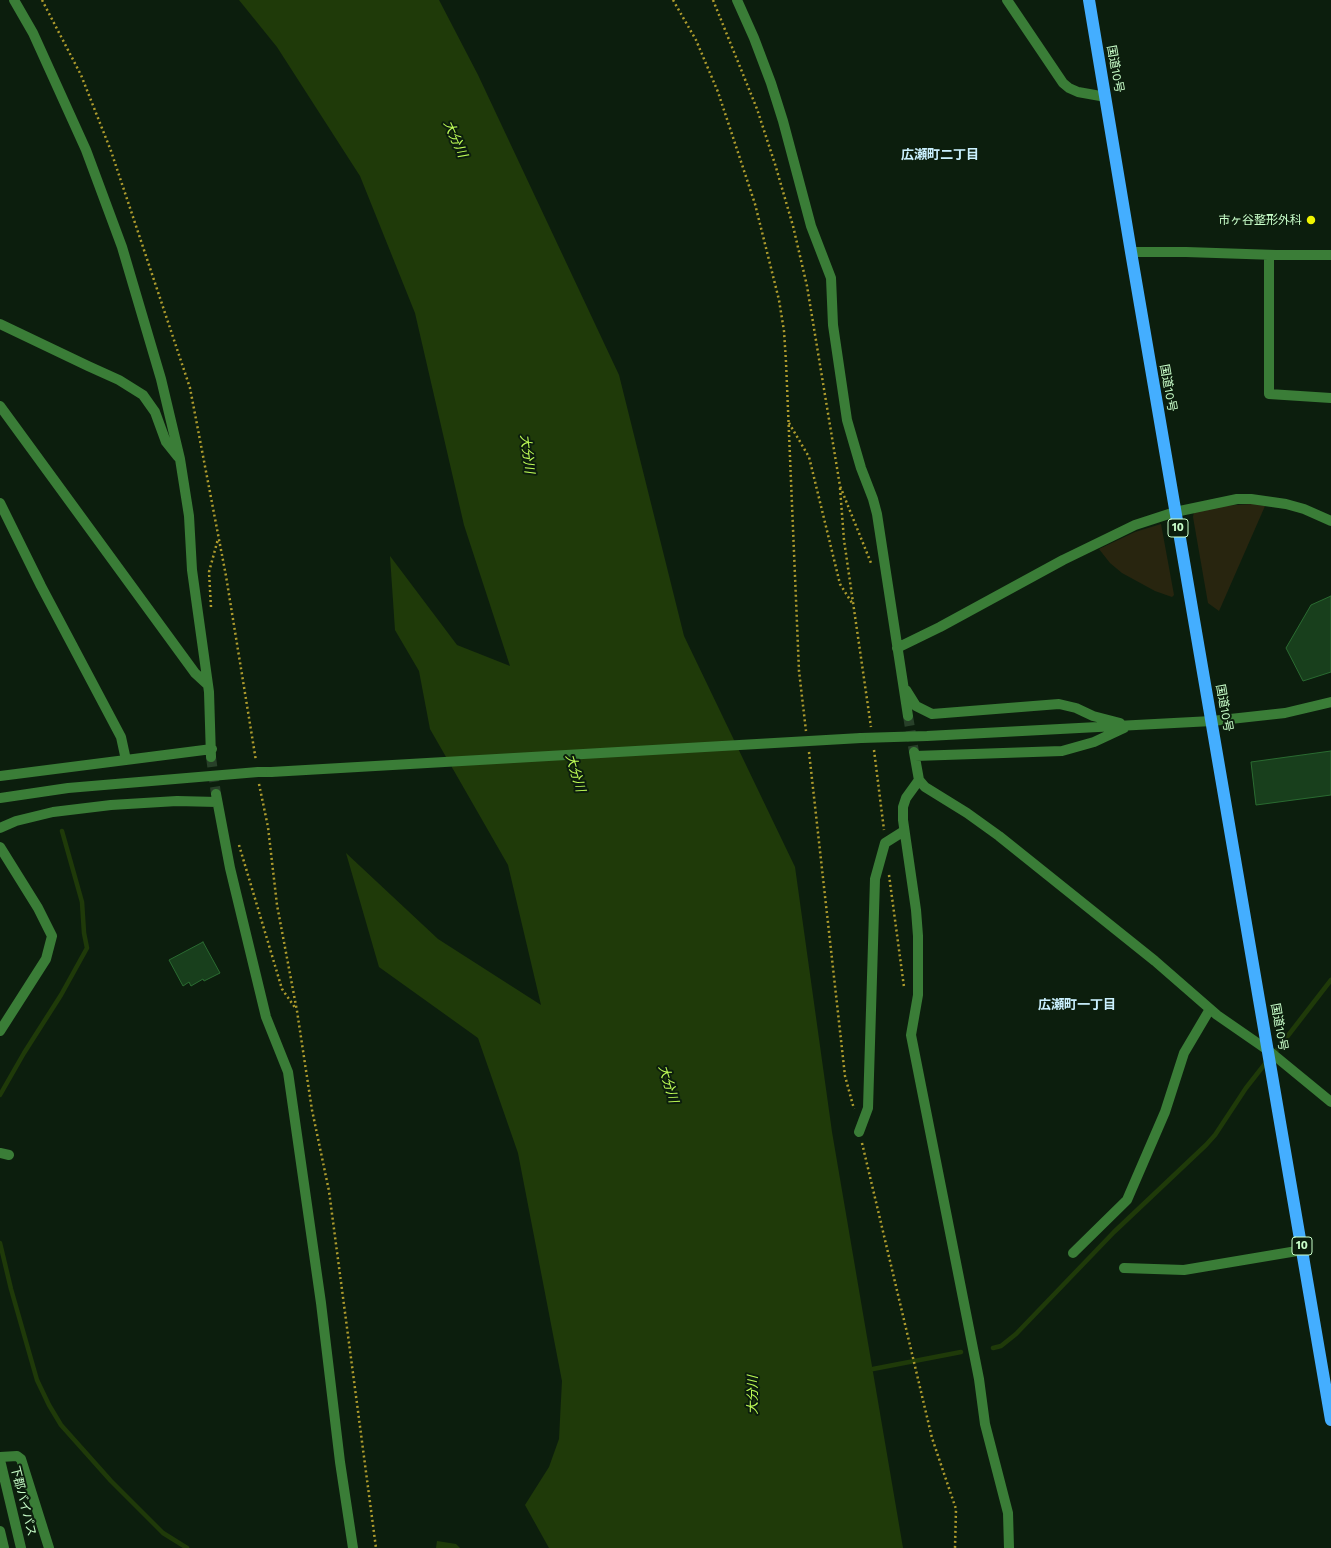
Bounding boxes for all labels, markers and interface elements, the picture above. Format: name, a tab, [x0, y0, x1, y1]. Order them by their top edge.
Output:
street label: 国道10号	[1104, 44, 1126, 94]
water label: 大分川	[440, 118, 470, 160]
district label: 広瀬町二丁目	[901, 147, 979, 163]
place label: 市ヶ谷整形外科	[1218, 213, 1302, 227]
marker: 市ヶ谷整形外科	[1305, 214, 1317, 226]
street label: 国道10号	[1157, 363, 1179, 413]
water label: 大分川	[517, 434, 537, 474]
road number: 10	[1168, 519, 1188, 537]
street label: 国道10号	[1213, 683, 1235, 733]
water label: 大分川	[562, 752, 588, 794]
district label: 広瀬町一丁目	[1038, 997, 1116, 1013]
street label: 国道10号	[1268, 1002, 1290, 1052]
water label: 大分川	[655, 1063, 681, 1105]
road number: 10	[1292, 1237, 1312, 1255]
water label: 大分川	[745, 1376, 761, 1414]
street label: 下郡バイパス	[7, 1464, 39, 1538]

